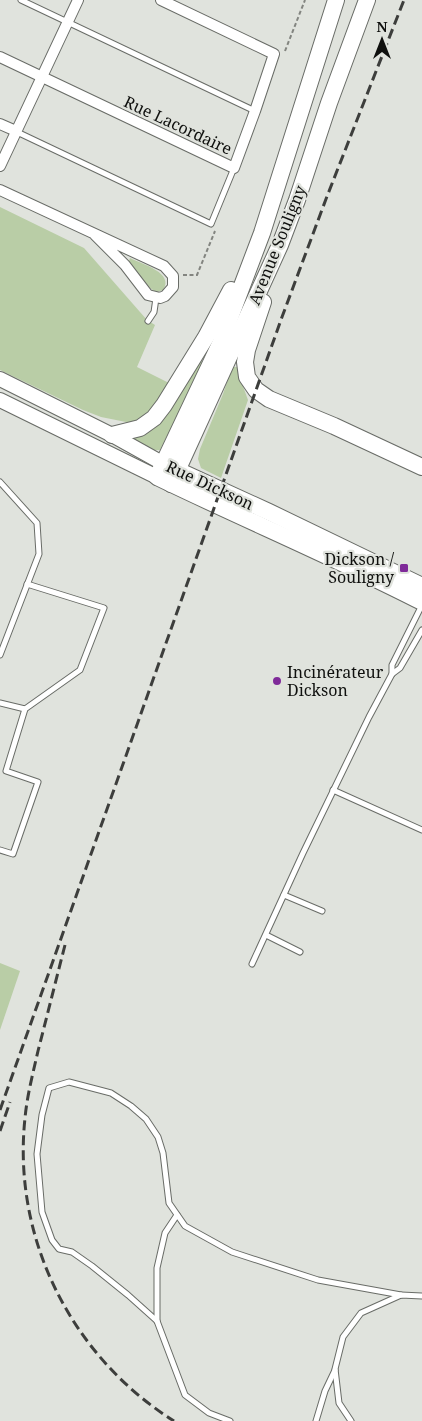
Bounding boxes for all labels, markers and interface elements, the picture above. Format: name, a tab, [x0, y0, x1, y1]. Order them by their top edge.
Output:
north arrow	[357, 15, 407, 65]
text: N	[376, 17, 388, 36]
street label: Rue Lacordaire	[120, 90, 236, 160]
street label: Avenue Souligny	[243, 181, 311, 308]
street label: Rue Dickson	[163, 455, 257, 515]
place label: Dickson / Souligny	[324, 548, 395, 588]
marker: Dickson / Souligny	[398, 562, 410, 574]
place label: Incinérateur Dickson	[287, 661, 384, 701]
marker: Incinérateur Dickson	[271, 675, 283, 687]

